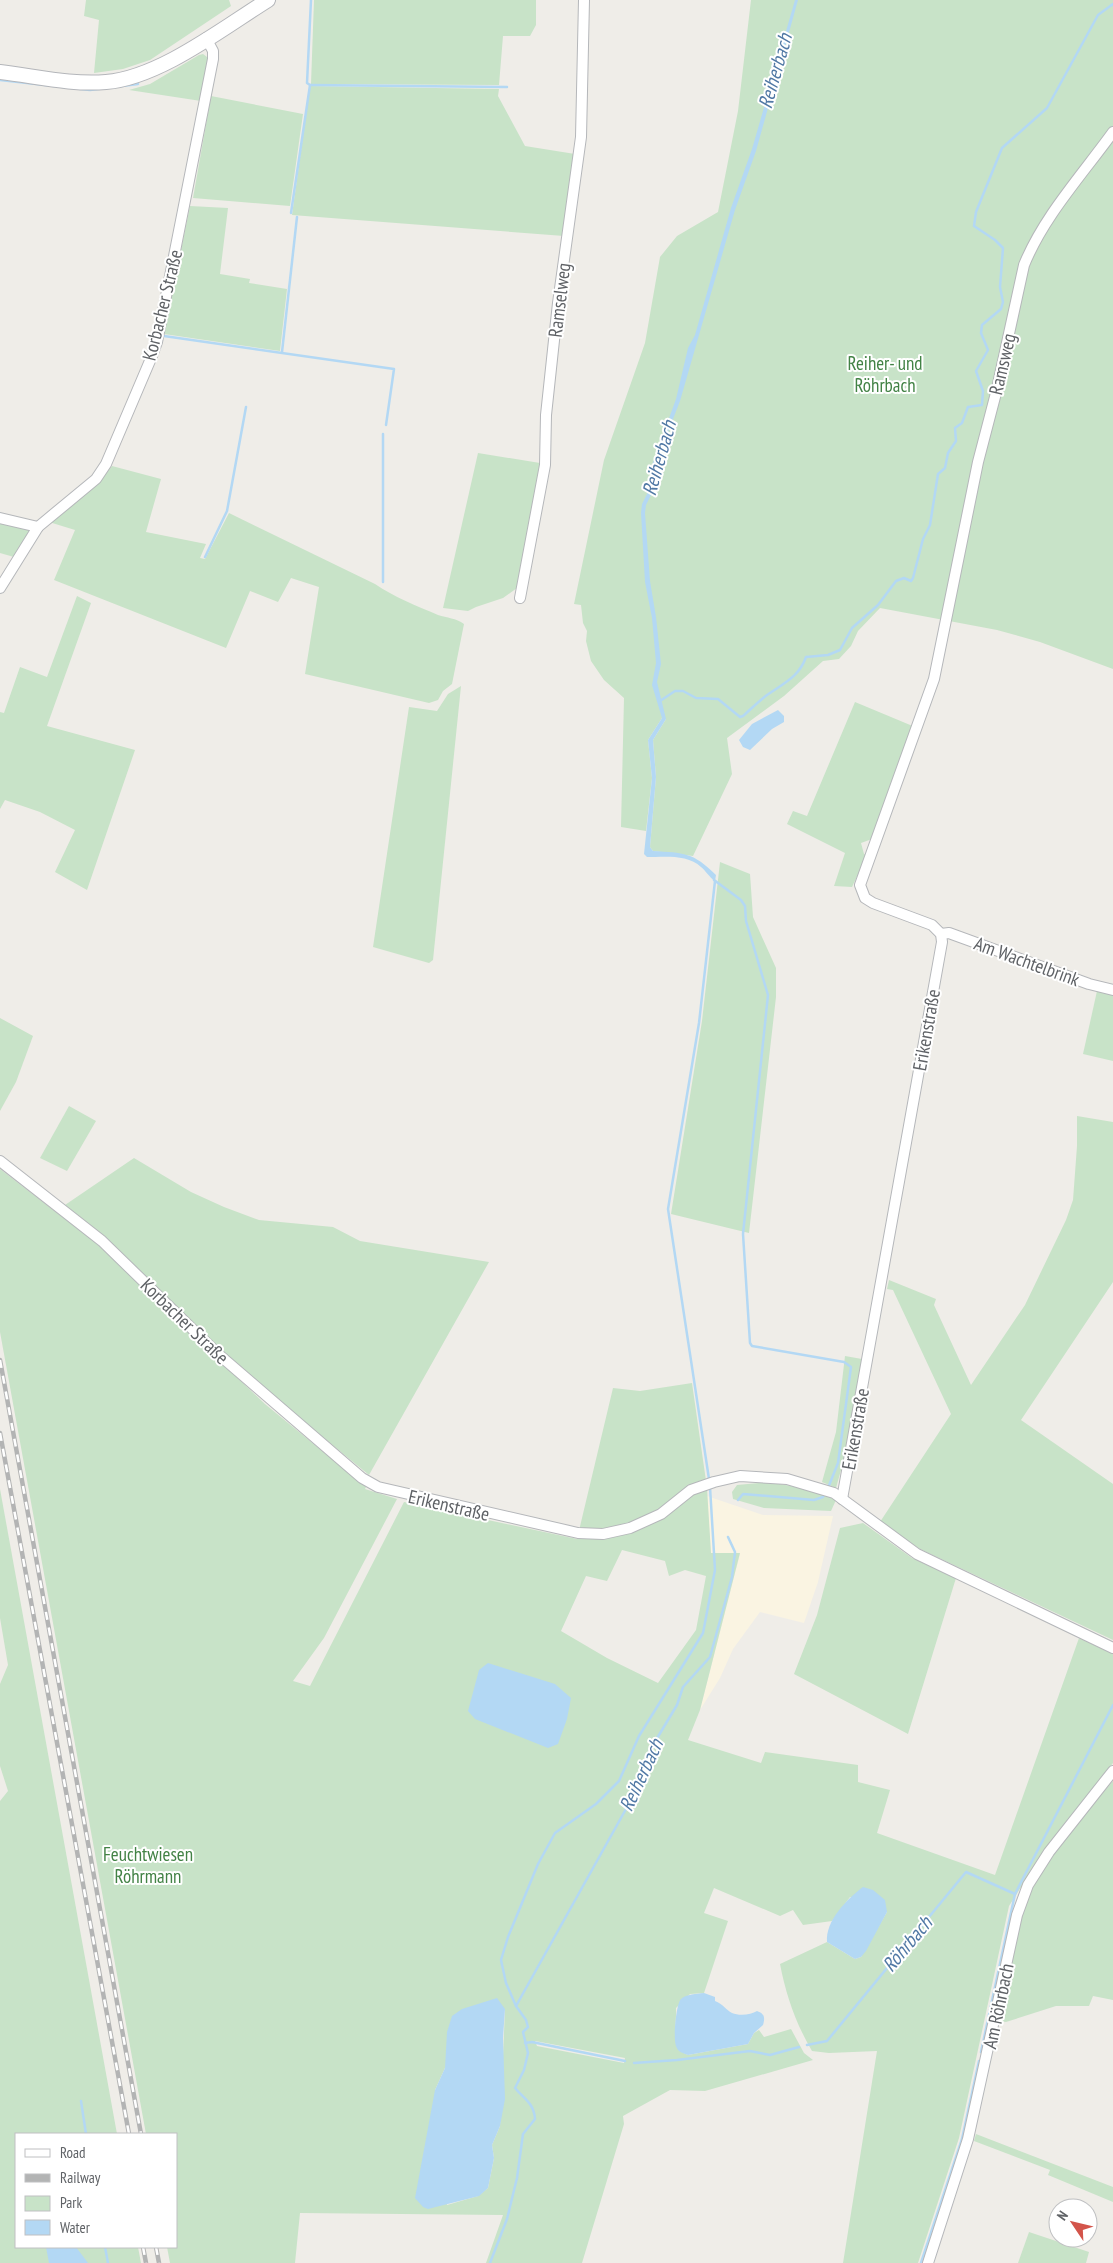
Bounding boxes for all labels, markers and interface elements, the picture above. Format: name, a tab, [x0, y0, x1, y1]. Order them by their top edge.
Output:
water label: Reiherbach	[752, 29, 798, 111]
street label: Korbacher Straße	[137, 247, 187, 363]
street label: Ramselweg	[543, 261, 575, 339]
street label: Ramsweg	[983, 331, 1021, 397]
park label: Reiher- und Röhrbach	[848, 351, 922, 397]
water label: Reiherbach	[636, 416, 682, 498]
street label: Am Wachtelbrink	[971, 931, 1084, 991]
street label: Erikenstraße	[907, 987, 945, 1073]
street label: Korbacher Straße	[136, 1273, 234, 1369]
street label: Erikenstraße	[836, 1386, 874, 1472]
street label: Erikenstraße	[406, 1484, 492, 1526]
water label: Reiherbach	[613, 1734, 669, 1815]
park label: Feuchtwiesen Röhrmann	[103, 1842, 193, 1888]
water label: Röhrbach	[876, 1910, 938, 1977]
street label: Am Röhrbach	[977, 1961, 1019, 2051]
legend	[15, 2133, 178, 2248]
text: Road	[60, 2143, 86, 2162]
text: Railway	[60, 2168, 101, 2187]
text: Park	[60, 2193, 82, 2212]
north arrow	[1048, 2198, 1098, 2248]
text: N	[1053, 2207, 1072, 2224]
text: Water	[60, 2218, 91, 2237]

